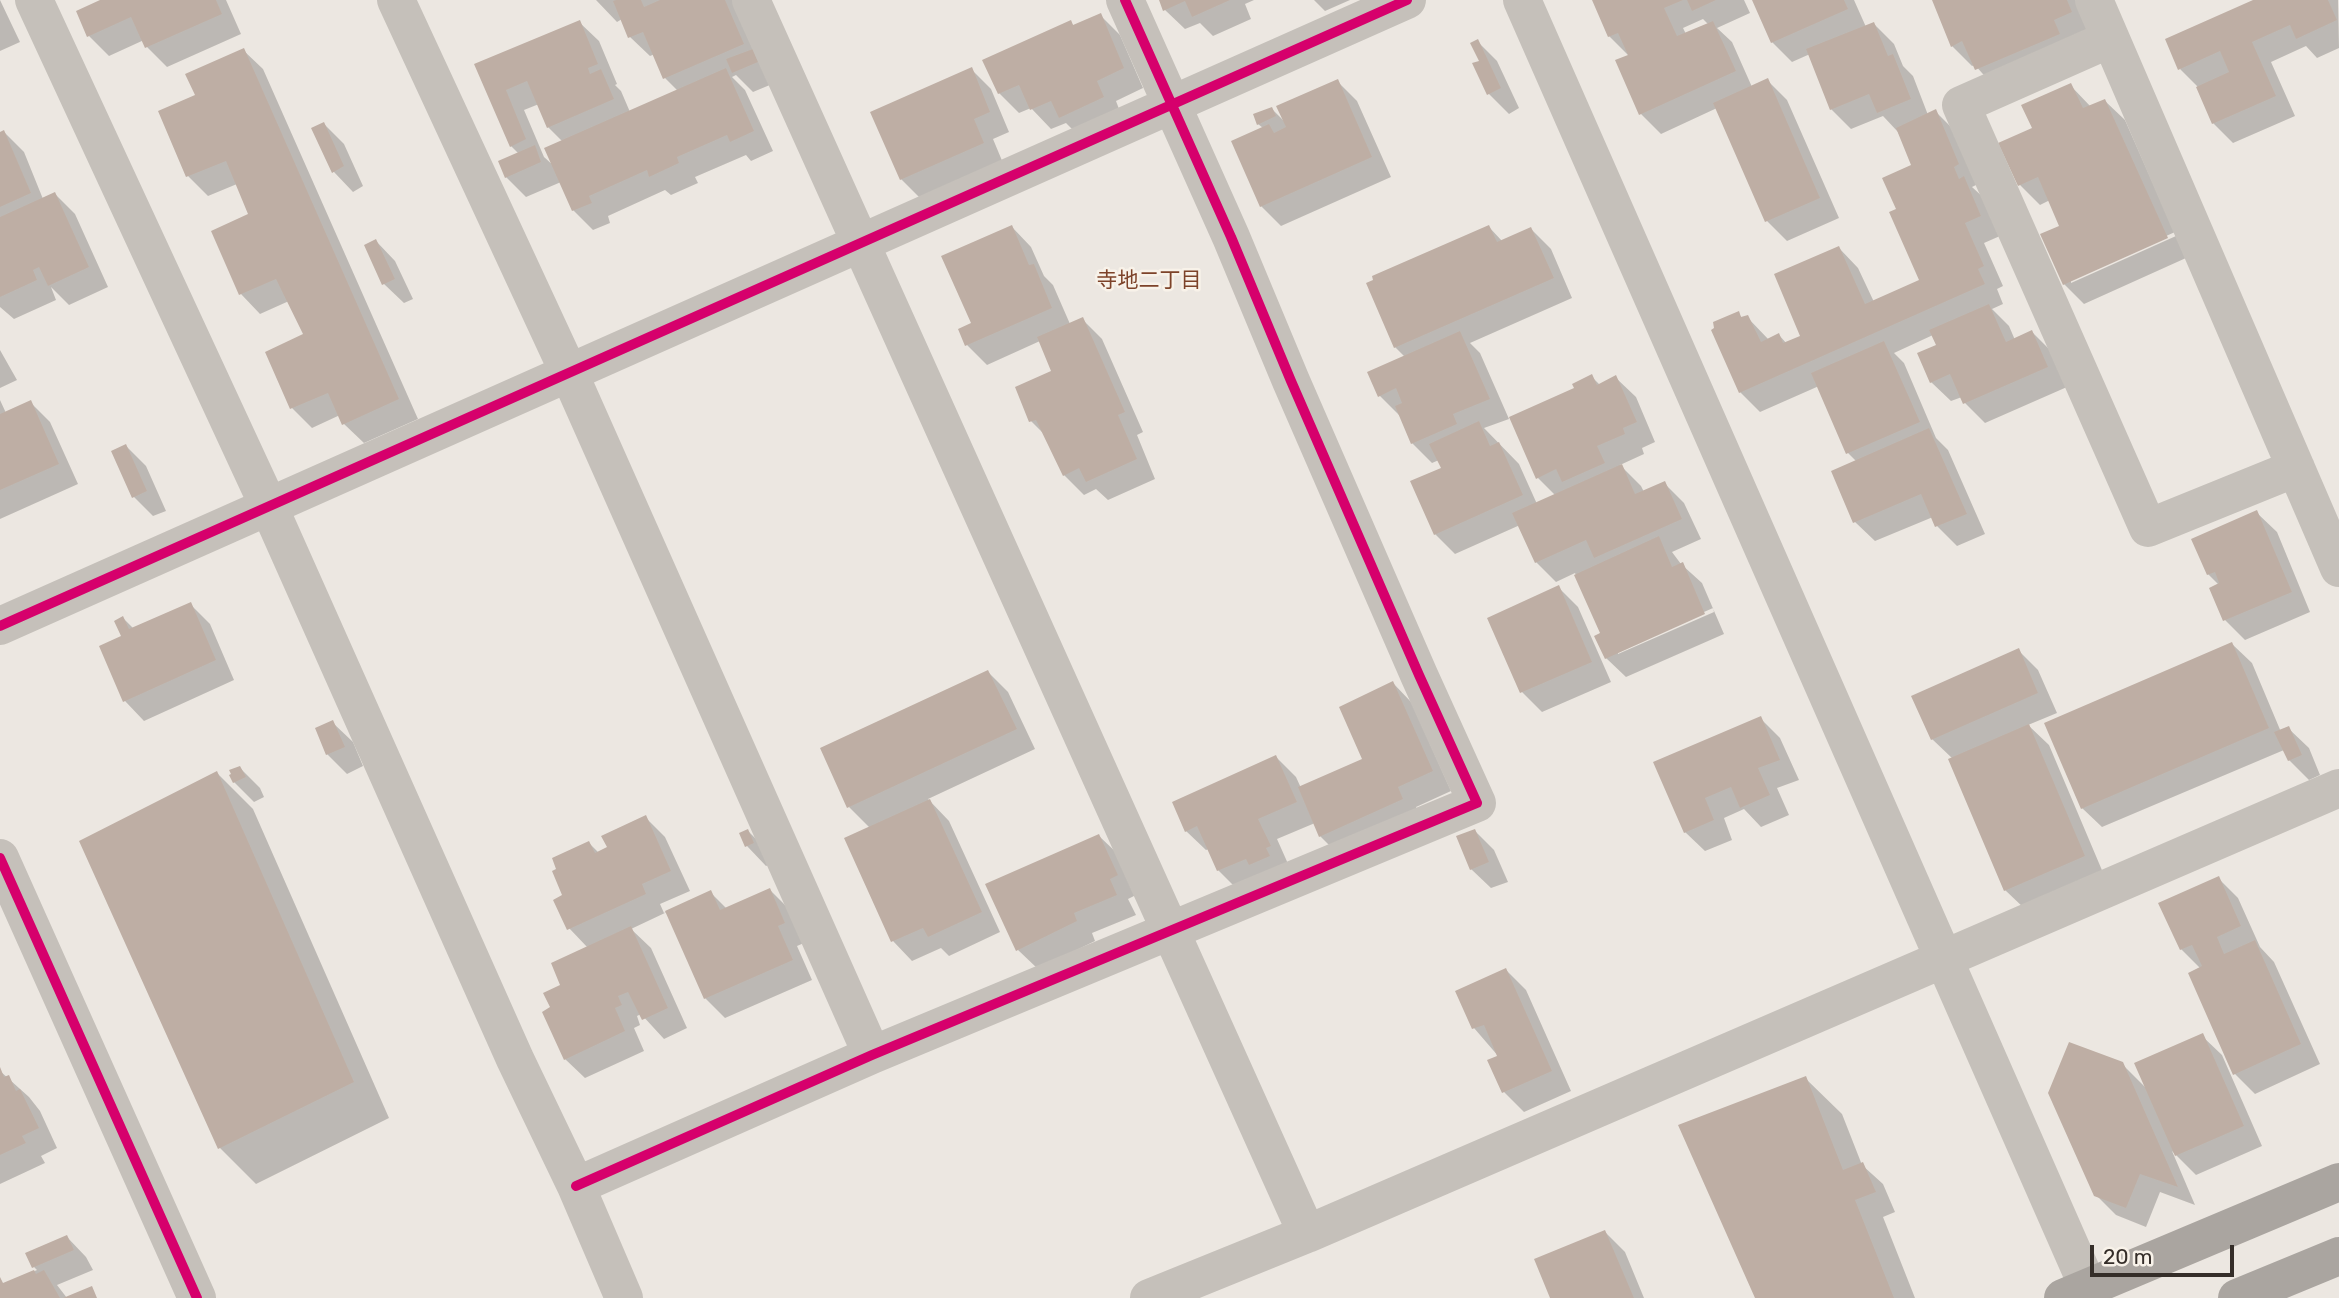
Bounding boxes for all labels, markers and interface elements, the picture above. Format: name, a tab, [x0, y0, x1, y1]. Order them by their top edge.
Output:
district label: 寺地二丁目	[1097, 268, 1201, 294]
scale bar	[2094, 1232, 2238, 1276]
text: 20 m	[2103, 1244, 2152, 1269]

